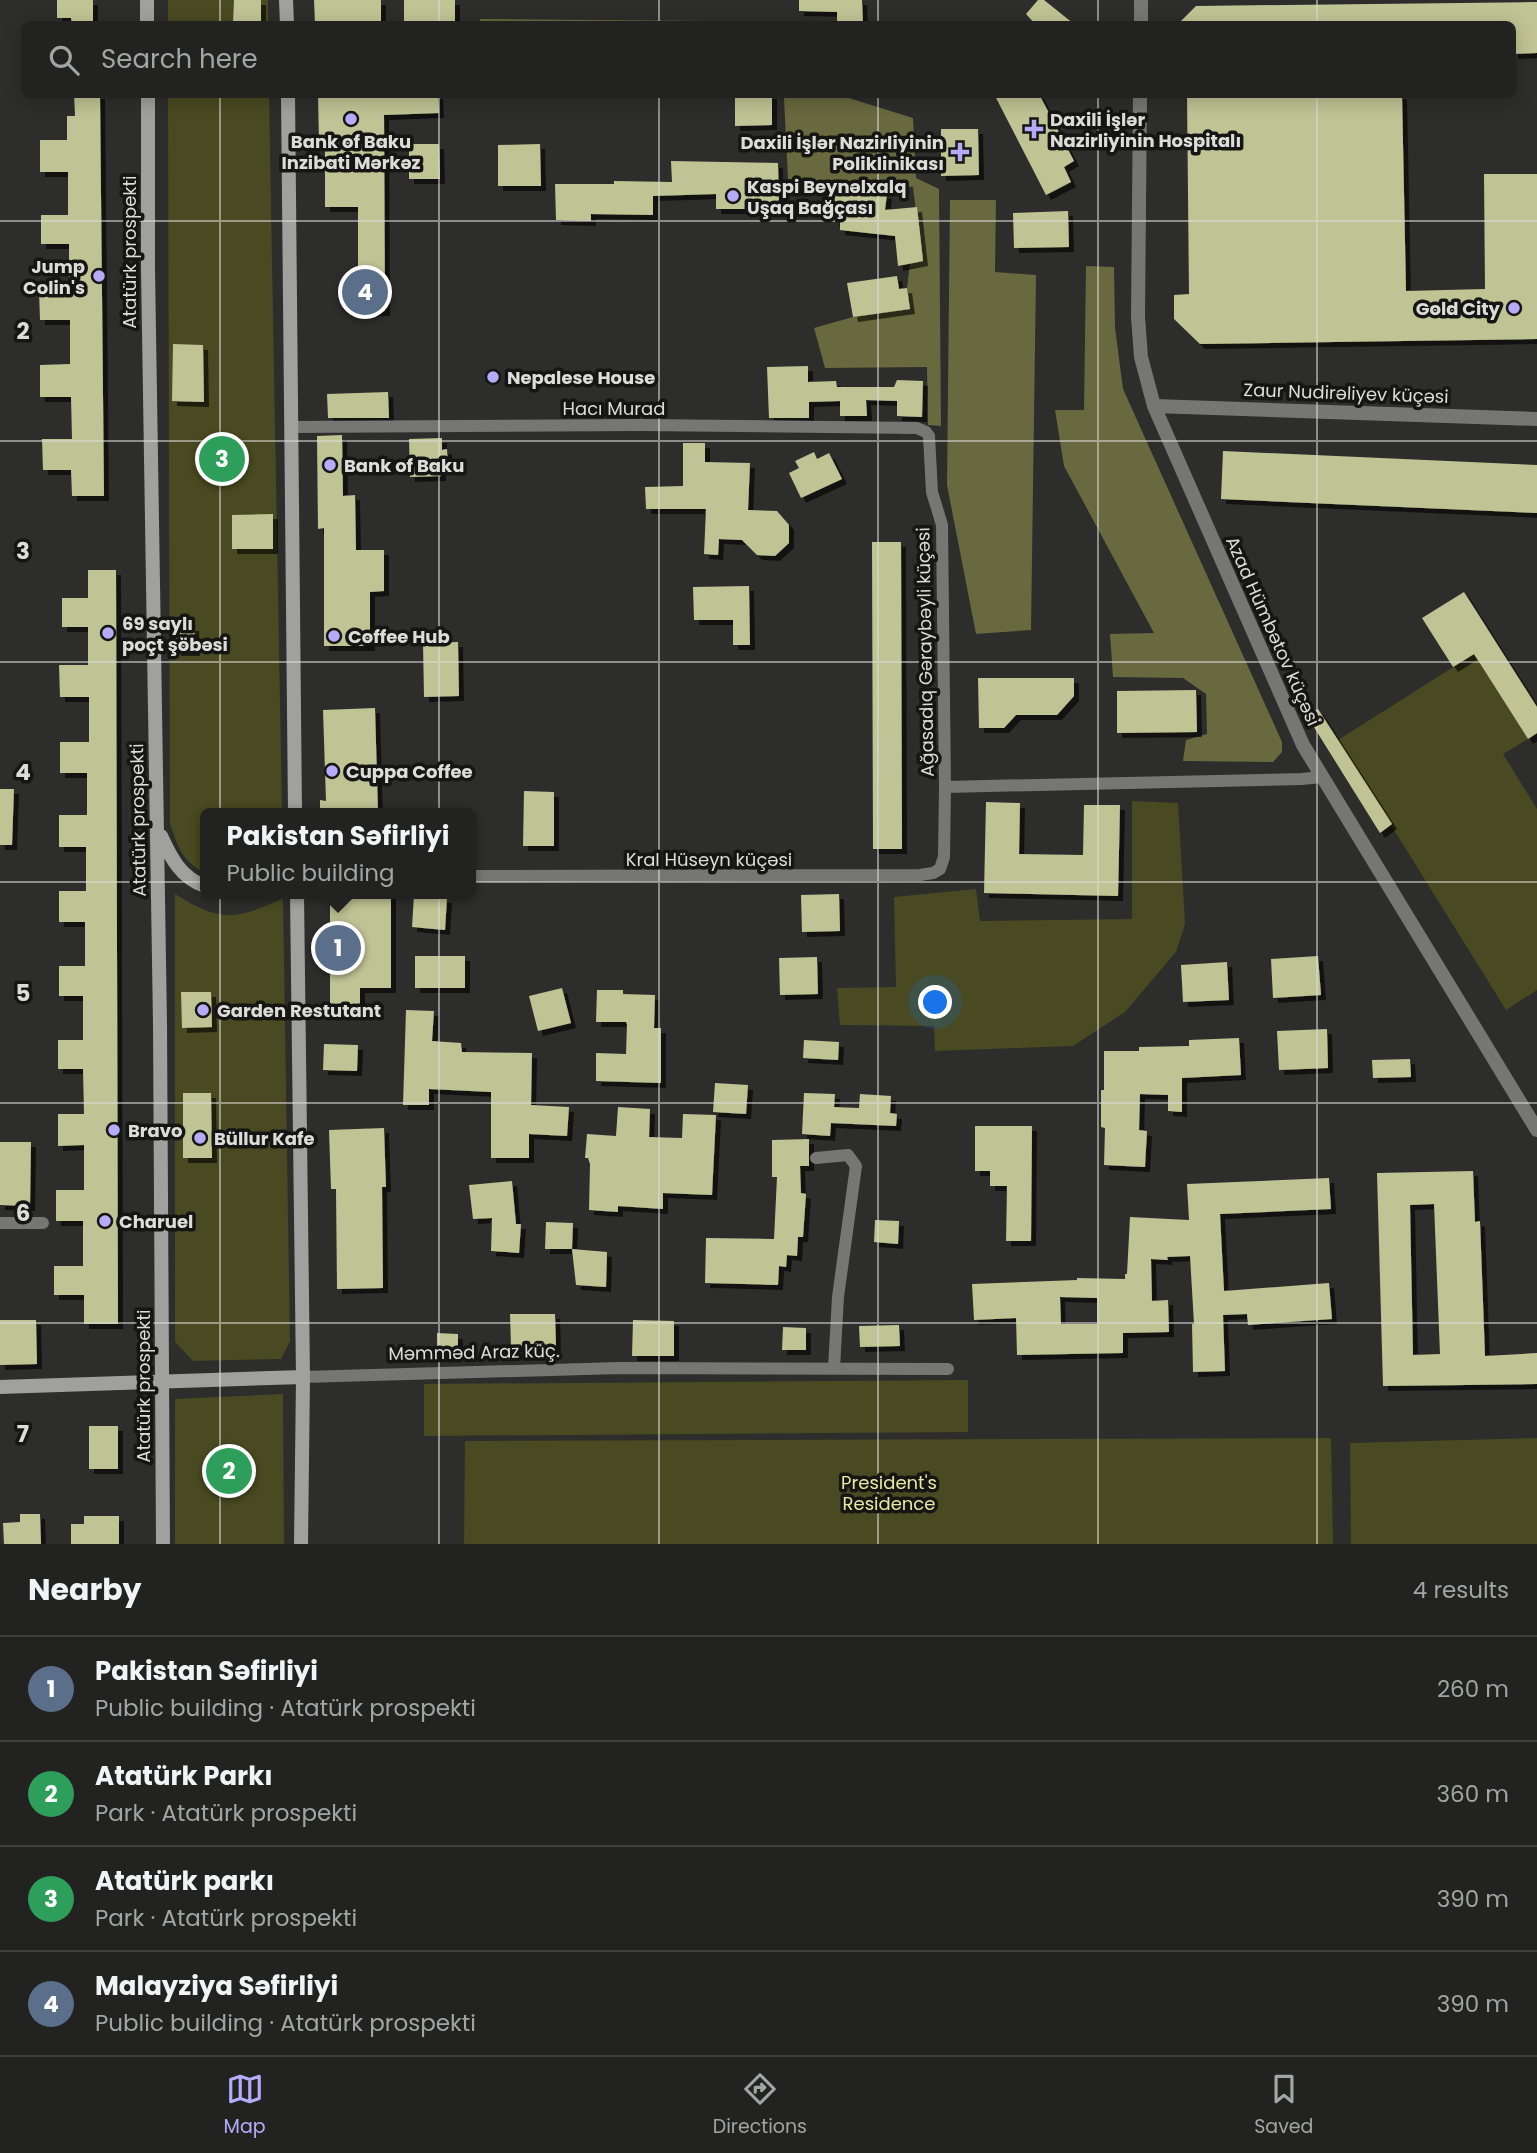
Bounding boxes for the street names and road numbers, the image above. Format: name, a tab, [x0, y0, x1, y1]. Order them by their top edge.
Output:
street label: Atatürk prospekti	[117, 175, 142, 329]
street label: Zaur Nudirəliyev küçəsi	[1243, 377, 1449, 409]
street label: Hacı Murad	[563, 396, 665, 421]
street label: Ağasadıq Gəraybəyli küçəsi	[910, 527, 940, 777]
street label: Azad Hümbətov küçəsi	[1220, 532, 1326, 730]
street label: Atatürk prospekti	[124, 743, 152, 897]
street label: Kral Hüseyn küçəsi	[626, 847, 792, 872]
street label: Atatürk prospekti	[131, 1309, 156, 1463]
street label: Məmməd Araz küç.	[388, 1338, 560, 1366]

